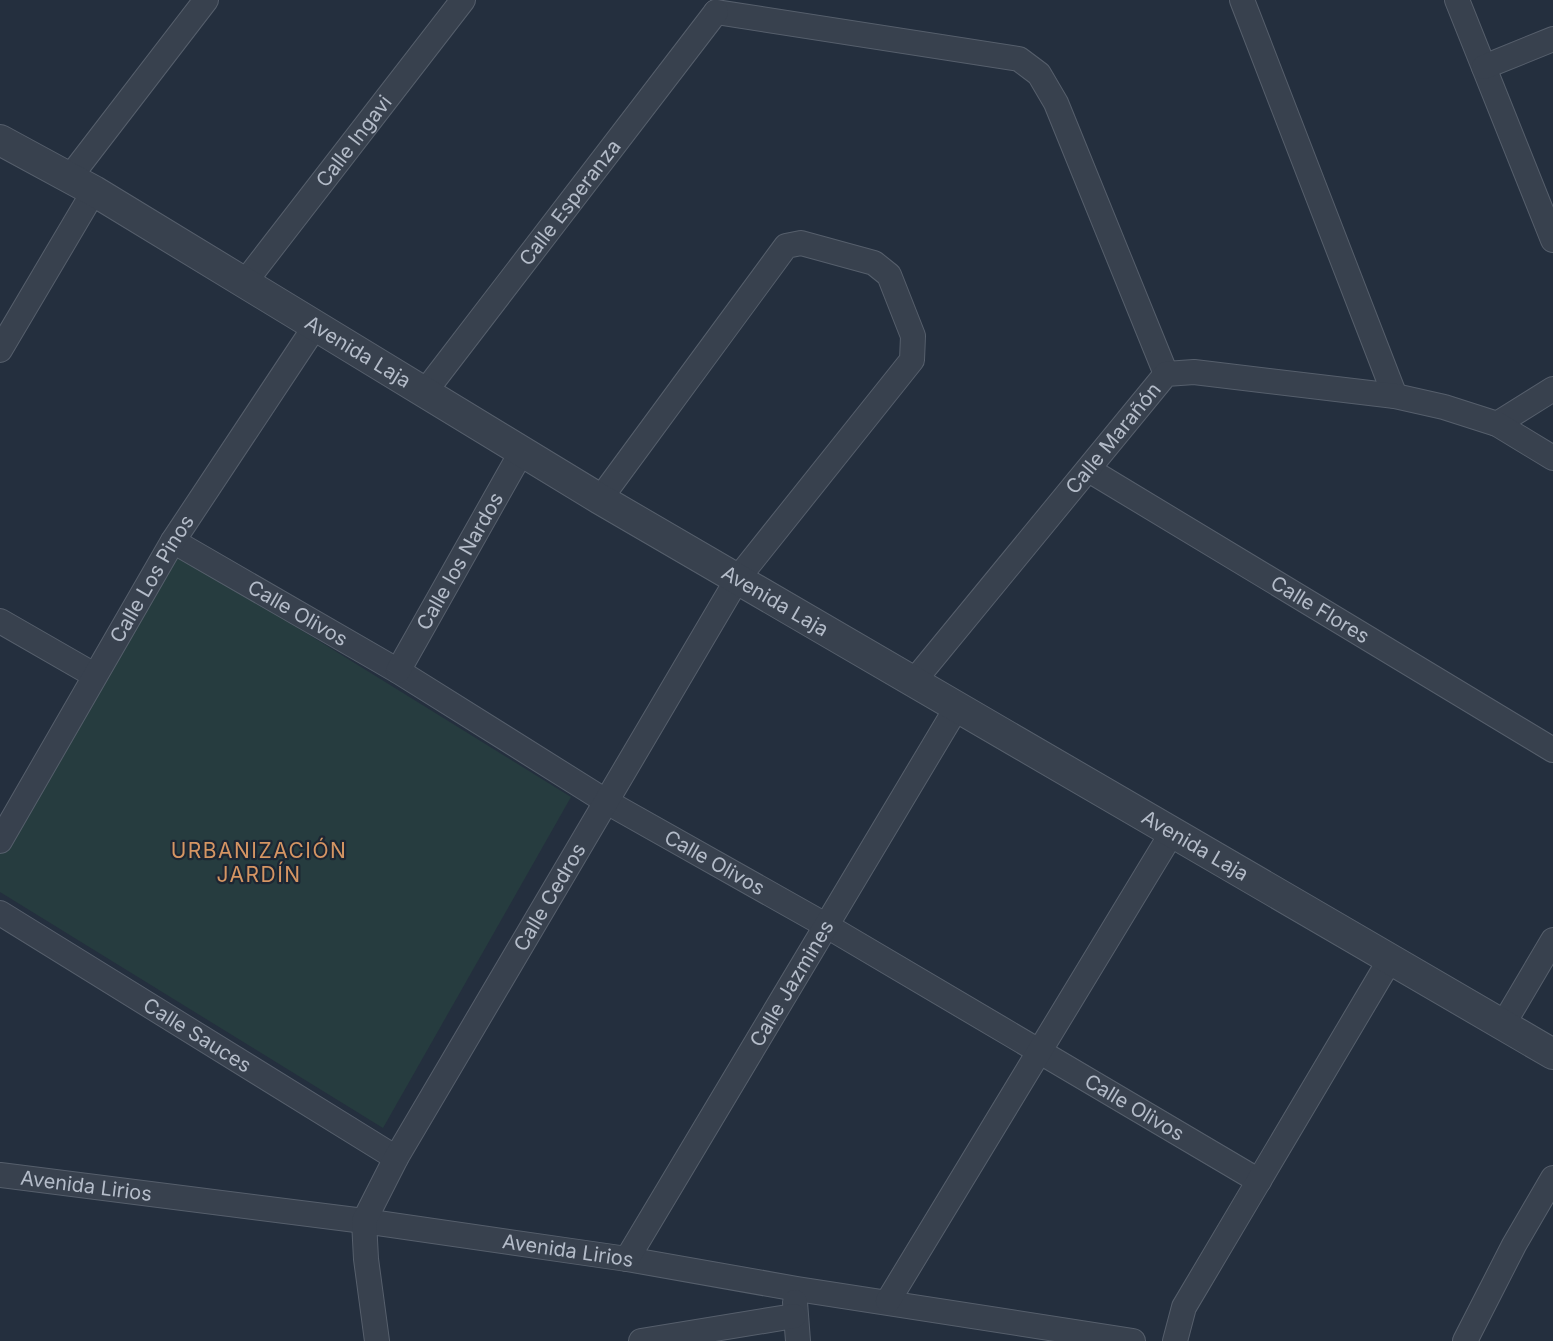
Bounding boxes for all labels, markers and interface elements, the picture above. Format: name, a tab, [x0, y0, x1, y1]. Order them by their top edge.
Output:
street label: Calle Ingavi	[311, 91, 397, 192]
street label: Calle Esperanza	[514, 135, 626, 270]
street label: Avenida Laja	[301, 310, 415, 393]
street label: Calle Marañón	[1061, 378, 1166, 499]
street label: Calle los Nardos	[412, 488, 508, 634]
street label: Calle Los Pinos	[105, 510, 199, 647]
street label: Avenida Laja	[718, 561, 833, 641]
street label: Calle Flores	[1266, 571, 1374, 648]
street label: Calle Olivos	[244, 575, 352, 651]
street label: Avenida Laja	[1137, 805, 1253, 886]
street label: Calle Olivos	[660, 825, 769, 900]
district label: URBANIZACIÓN JARDÍN	[171, 837, 347, 887]
street label: Calle Cedros	[509, 839, 591, 956]
street label: Calle Jazmines	[745, 916, 839, 1051]
street label: Calle Sauces	[139, 993, 256, 1077]
street label: Calle Olivos	[1080, 1069, 1188, 1146]
street label: Avenida Lirios	[19, 1166, 153, 1206]
street label: Avenida Lirios	[501, 1229, 635, 1272]

